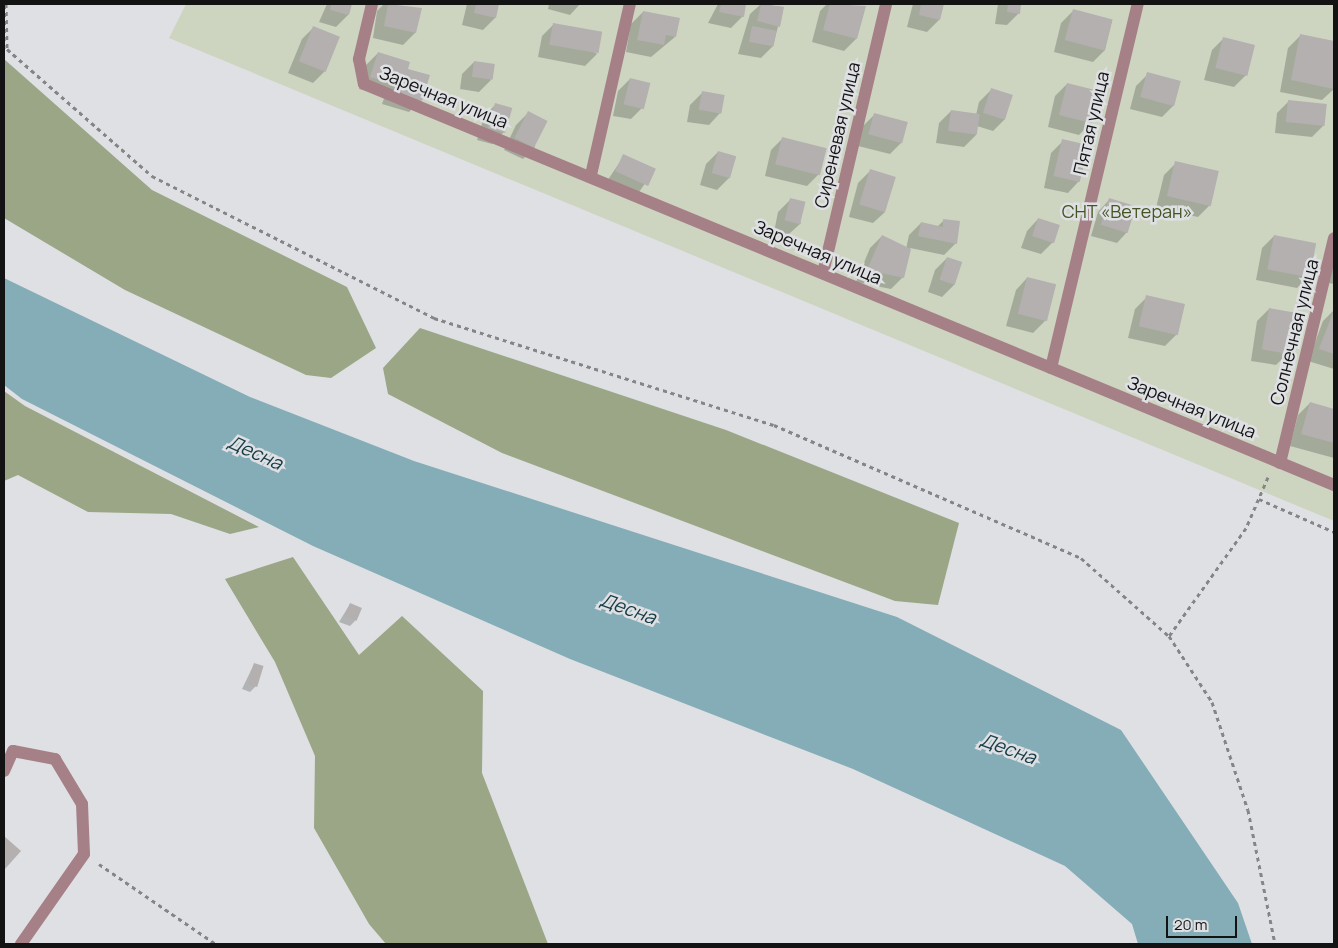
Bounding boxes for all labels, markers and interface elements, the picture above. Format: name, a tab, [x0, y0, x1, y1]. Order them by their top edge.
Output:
street label: Сиреневая улица	[810, 60, 864, 210]
street label: Заречная улица	[377, 61, 511, 133]
street label: Пятая улица	[1069, 69, 1113, 177]
park label: СНТ «Ветеран»	[1061, 200, 1193, 222]
street label: Заречная улица	[751, 215, 885, 289]
street label: Солнечная улица	[1265, 257, 1323, 407]
street label: Заречная улица	[1125, 371, 1259, 443]
water label: Десна	[224, 431, 286, 475]
water label: Десна	[597, 588, 659, 630]
water label: Десна	[977, 728, 1039, 770]
scale bar	[1168, 906, 1239, 938]
text: 20 m	[1174, 914, 1207, 935]

